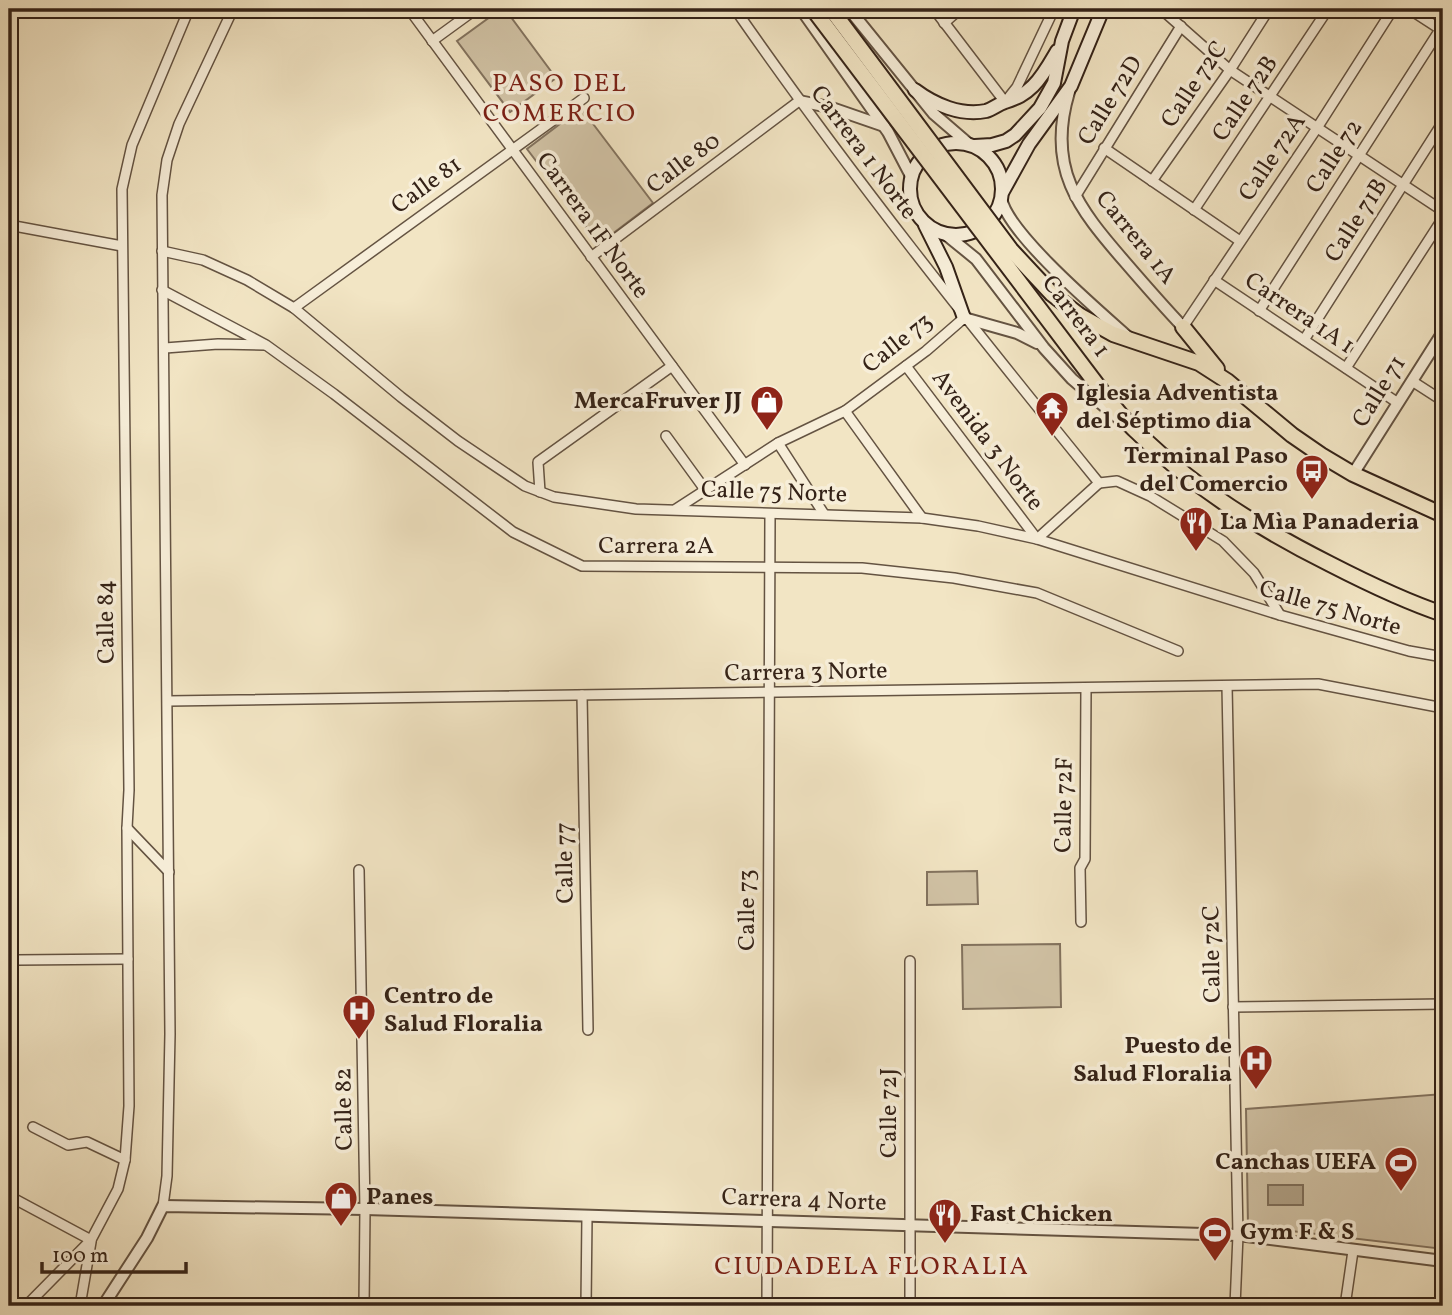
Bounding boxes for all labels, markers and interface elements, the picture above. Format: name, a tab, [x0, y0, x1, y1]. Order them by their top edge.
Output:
street label: Calle 72C	[1154, 35, 1236, 135]
street label: Calle 72B	[1205, 49, 1287, 149]
street label: Calle 72D	[1070, 50, 1152, 152]
district label: PASO DEL COMERCIO	[483, 66, 637, 132]
street label: Carrera 1 Norte	[801, 79, 925, 227]
street label: Calle 72A	[1231, 107, 1315, 209]
street label: Calle 72	[1298, 113, 1372, 201]
street label: Calle 80	[640, 125, 728, 203]
street label: Carrera 1F Norte	[527, 146, 657, 306]
street label: Calle 81	[385, 149, 469, 223]
street label: Calle 71B	[1317, 172, 1397, 270]
street label: Carrera 1A	[1087, 184, 1184, 292]
street label: Carrera 1A 1	[1237, 265, 1361, 363]
street label: Carrera 1	[1033, 269, 1117, 365]
street label: Calle 73	[855, 306, 941, 382]
street label: Calle 71	[1345, 349, 1415, 435]
street label: Avenida 3 Norte	[923, 364, 1051, 518]
place label: Iglesia Adventista del Séptimo dia	[1076, 377, 1278, 439]
shop icon: MercaFruver JJ	[748, 383, 786, 432]
place label: MercaFruver JJ	[574, 385, 742, 419]
temple icon: Iglesia Adventista del Séptimo dia	[1033, 389, 1071, 438]
place label: Terminal Paso del Comercio	[1124, 440, 1288, 502]
bus stop icon: Terminal Paso del Comercio	[1293, 452, 1331, 501]
street label: Calle 75 Norte	[700, 473, 848, 513]
restaurant icon: La Mìa Panaderia	[1177, 504, 1215, 553]
place label: La Mìa Panaderia	[1220, 506, 1419, 540]
street label: Carrera 2A	[598, 530, 714, 564]
street label: Calle 75 Norte	[1255, 572, 1405, 646]
street label: Calle 84	[89, 580, 125, 664]
street label: Carrera 3 Norte	[724, 655, 888, 691]
street label: Calle 72F	[1047, 757, 1083, 853]
street label: Calle 77	[548, 822, 584, 904]
street label: Calle 73	[731, 869, 765, 951]
street label: Calle 72C	[1195, 905, 1231, 1003]
place label: Centro de Salud Floralia	[384, 980, 543, 1042]
hospital icon: Centro de Salud Floralia	[340, 992, 378, 1041]
place label: Puesto de Salud Floralia	[1073, 1030, 1232, 1092]
hospital icon: Puesto de Salud Floralia	[1237, 1042, 1275, 1091]
street label: Calle 82	[327, 1067, 363, 1151]
street label: Calle 72J	[873, 1068, 907, 1158]
sports icon: Canchas UEFA	[1382, 1144, 1420, 1193]
place label: Canchas UEFA	[1215, 1146, 1376, 1180]
shop icon: Panes	[322, 1179, 360, 1228]
place label: Panes	[366, 1181, 433, 1215]
street label: Carrera 4 Norte	[721, 1181, 887, 1221]
restaurant icon: Fast Chicken	[926, 1196, 964, 1245]
place label: Fast Chicken	[970, 1198, 1113, 1232]
sports icon: Gym F & S	[1196, 1214, 1234, 1263]
place label: Gym F & S	[1240, 1216, 1354, 1250]
scale bar	[42, 1231, 186, 1275]
text: 100 m	[52, 1242, 109, 1271]
district label: CIUDADELA FLORALIA	[714, 1249, 1030, 1285]

